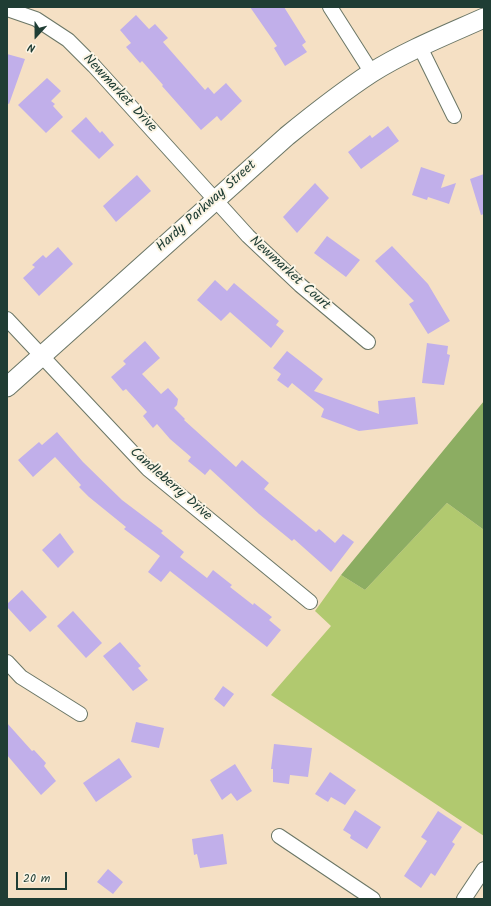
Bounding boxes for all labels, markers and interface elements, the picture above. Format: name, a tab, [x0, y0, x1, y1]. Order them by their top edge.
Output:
north arrow	[16, 16, 56, 56]
text: N	[25, 38, 38, 57]
street label: Newmarket Drive	[79, 51, 159, 137]
street label: Hardy Parkway Street	[154, 158, 260, 256]
street label: Newmarket Court	[245, 233, 333, 315]
street label: Candleberry Drive	[125, 445, 215, 525]
scale bar	[18, 864, 69, 890]
text: 20 m	[23, 869, 50, 888]

